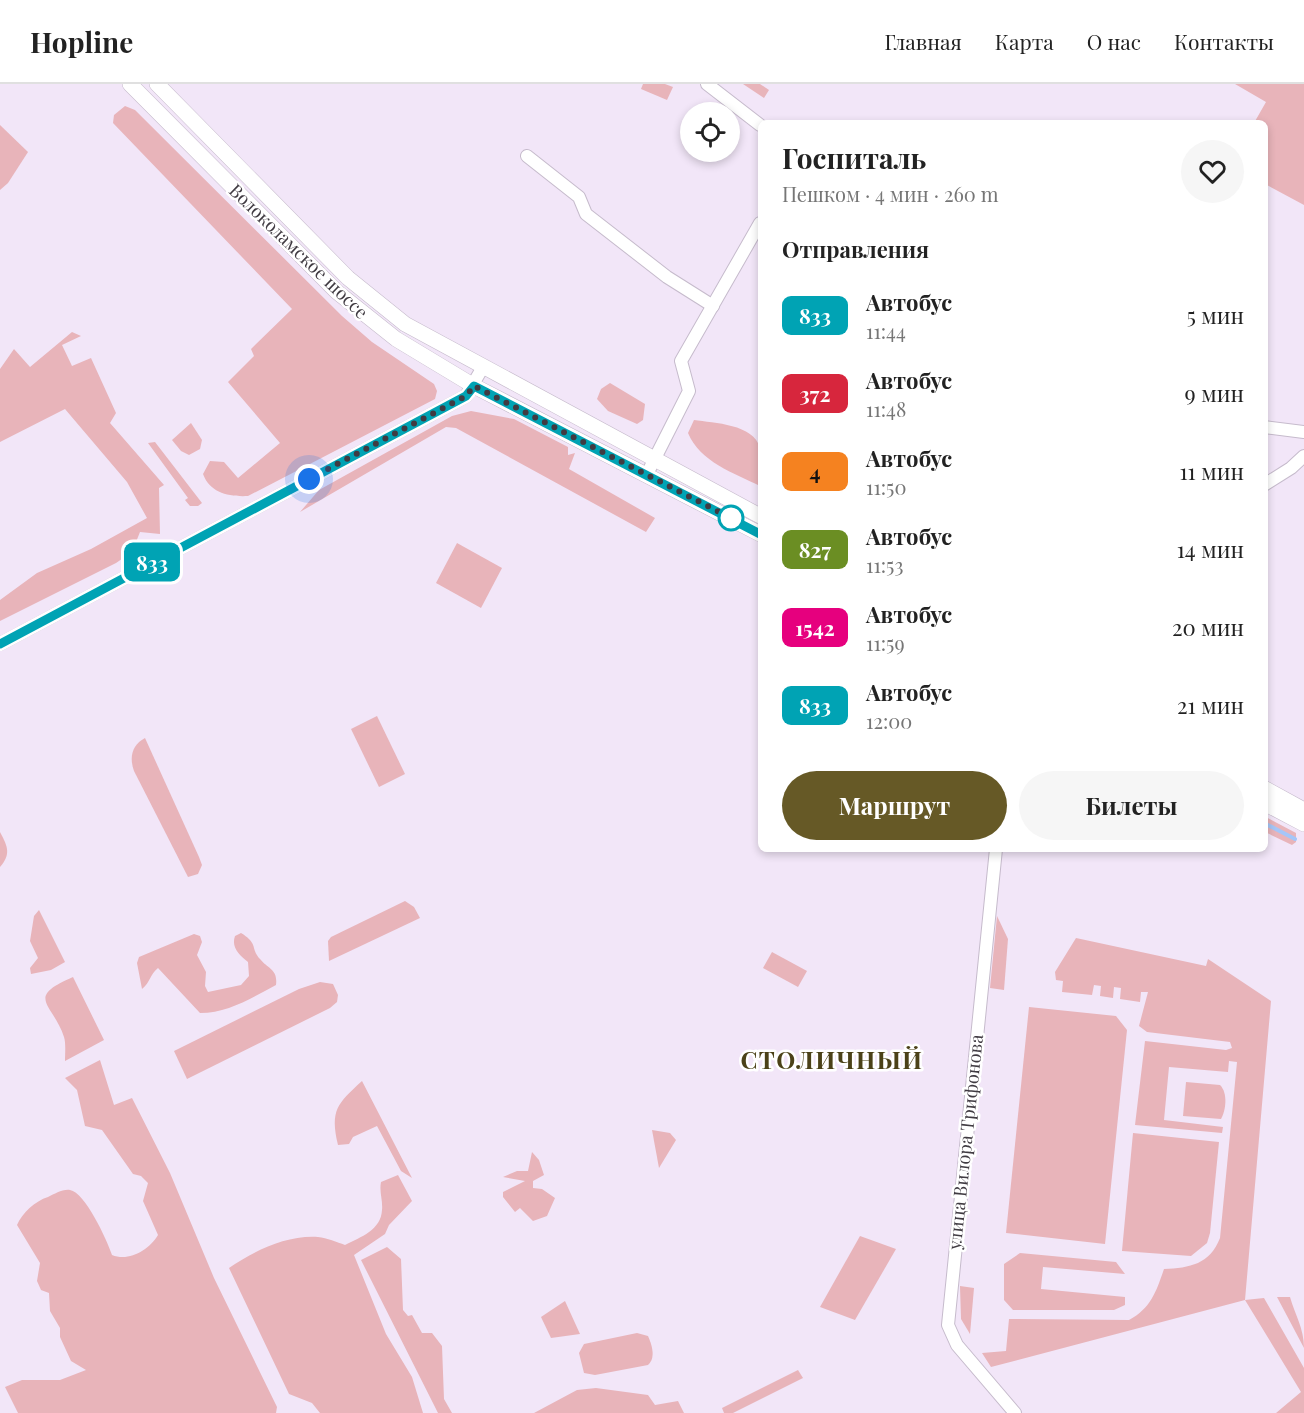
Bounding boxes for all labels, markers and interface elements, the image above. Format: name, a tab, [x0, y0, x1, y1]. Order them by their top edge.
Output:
text: Hopline	[30, 23, 133, 60]
text: Главная	[884, 27, 962, 55]
text: Карта	[995, 27, 1054, 55]
text: О нас	[1087, 27, 1141, 55]
text: Контакты	[1174, 27, 1274, 55]
map controls	[680, 102, 740, 162]
button: locate	[680, 102, 740, 162]
text: Госпиталь	[782, 139, 926, 176]
button: heart	[1181, 140, 1244, 203]
street label: Волоколамское шоссе	[224, 178, 374, 324]
text: Пешком · 4 мин · 260 m	[782, 180, 999, 207]
text: Отправления	[782, 234, 929, 264]
text: Автобус	[866, 287, 952, 317]
text: 5 мин	[1187, 300, 1244, 330]
text: 833	[799, 301, 831, 329]
text: 11:44	[866, 317, 906, 344]
text: Автобус	[866, 365, 952, 395]
text: 9 мин	[1184, 378, 1244, 408]
text: 372	[800, 379, 830, 407]
text: 11:48	[866, 395, 906, 422]
text: Автобус	[866, 443, 952, 473]
text: 11 мин	[1179, 456, 1244, 486]
text: 4	[809, 457, 821, 485]
your location	[294, 464, 324, 494]
text: 11:50	[866, 473, 906, 500]
unlabelled marker	[718, 505, 744, 531]
text: Автобус	[866, 521, 952, 551]
text: 14 мин	[1177, 534, 1244, 564]
text: 827	[799, 535, 831, 563]
line badge: 833	[118, 542, 186, 582]
text: 833	[136, 548, 168, 576]
text: 11:53	[866, 551, 903, 578]
text: Автобус	[866, 599, 952, 629]
text: 20 мин	[1172, 612, 1244, 642]
text: 1542	[795, 613, 835, 641]
text: 11:59	[866, 629, 905, 656]
text: Автобус	[866, 677, 952, 707]
text: 21 мин	[1177, 690, 1244, 720]
text: 833	[799, 691, 831, 719]
text: 12:00	[866, 707, 912, 734]
button: Маршрут	[782, 771, 1007, 840]
button: Билеты	[1019, 771, 1244, 840]
street label: улица Вилора Трифонова	[942, 1033, 988, 1252]
district label: СТОЛИЧНЫЙ	[740, 1043, 924, 1075]

